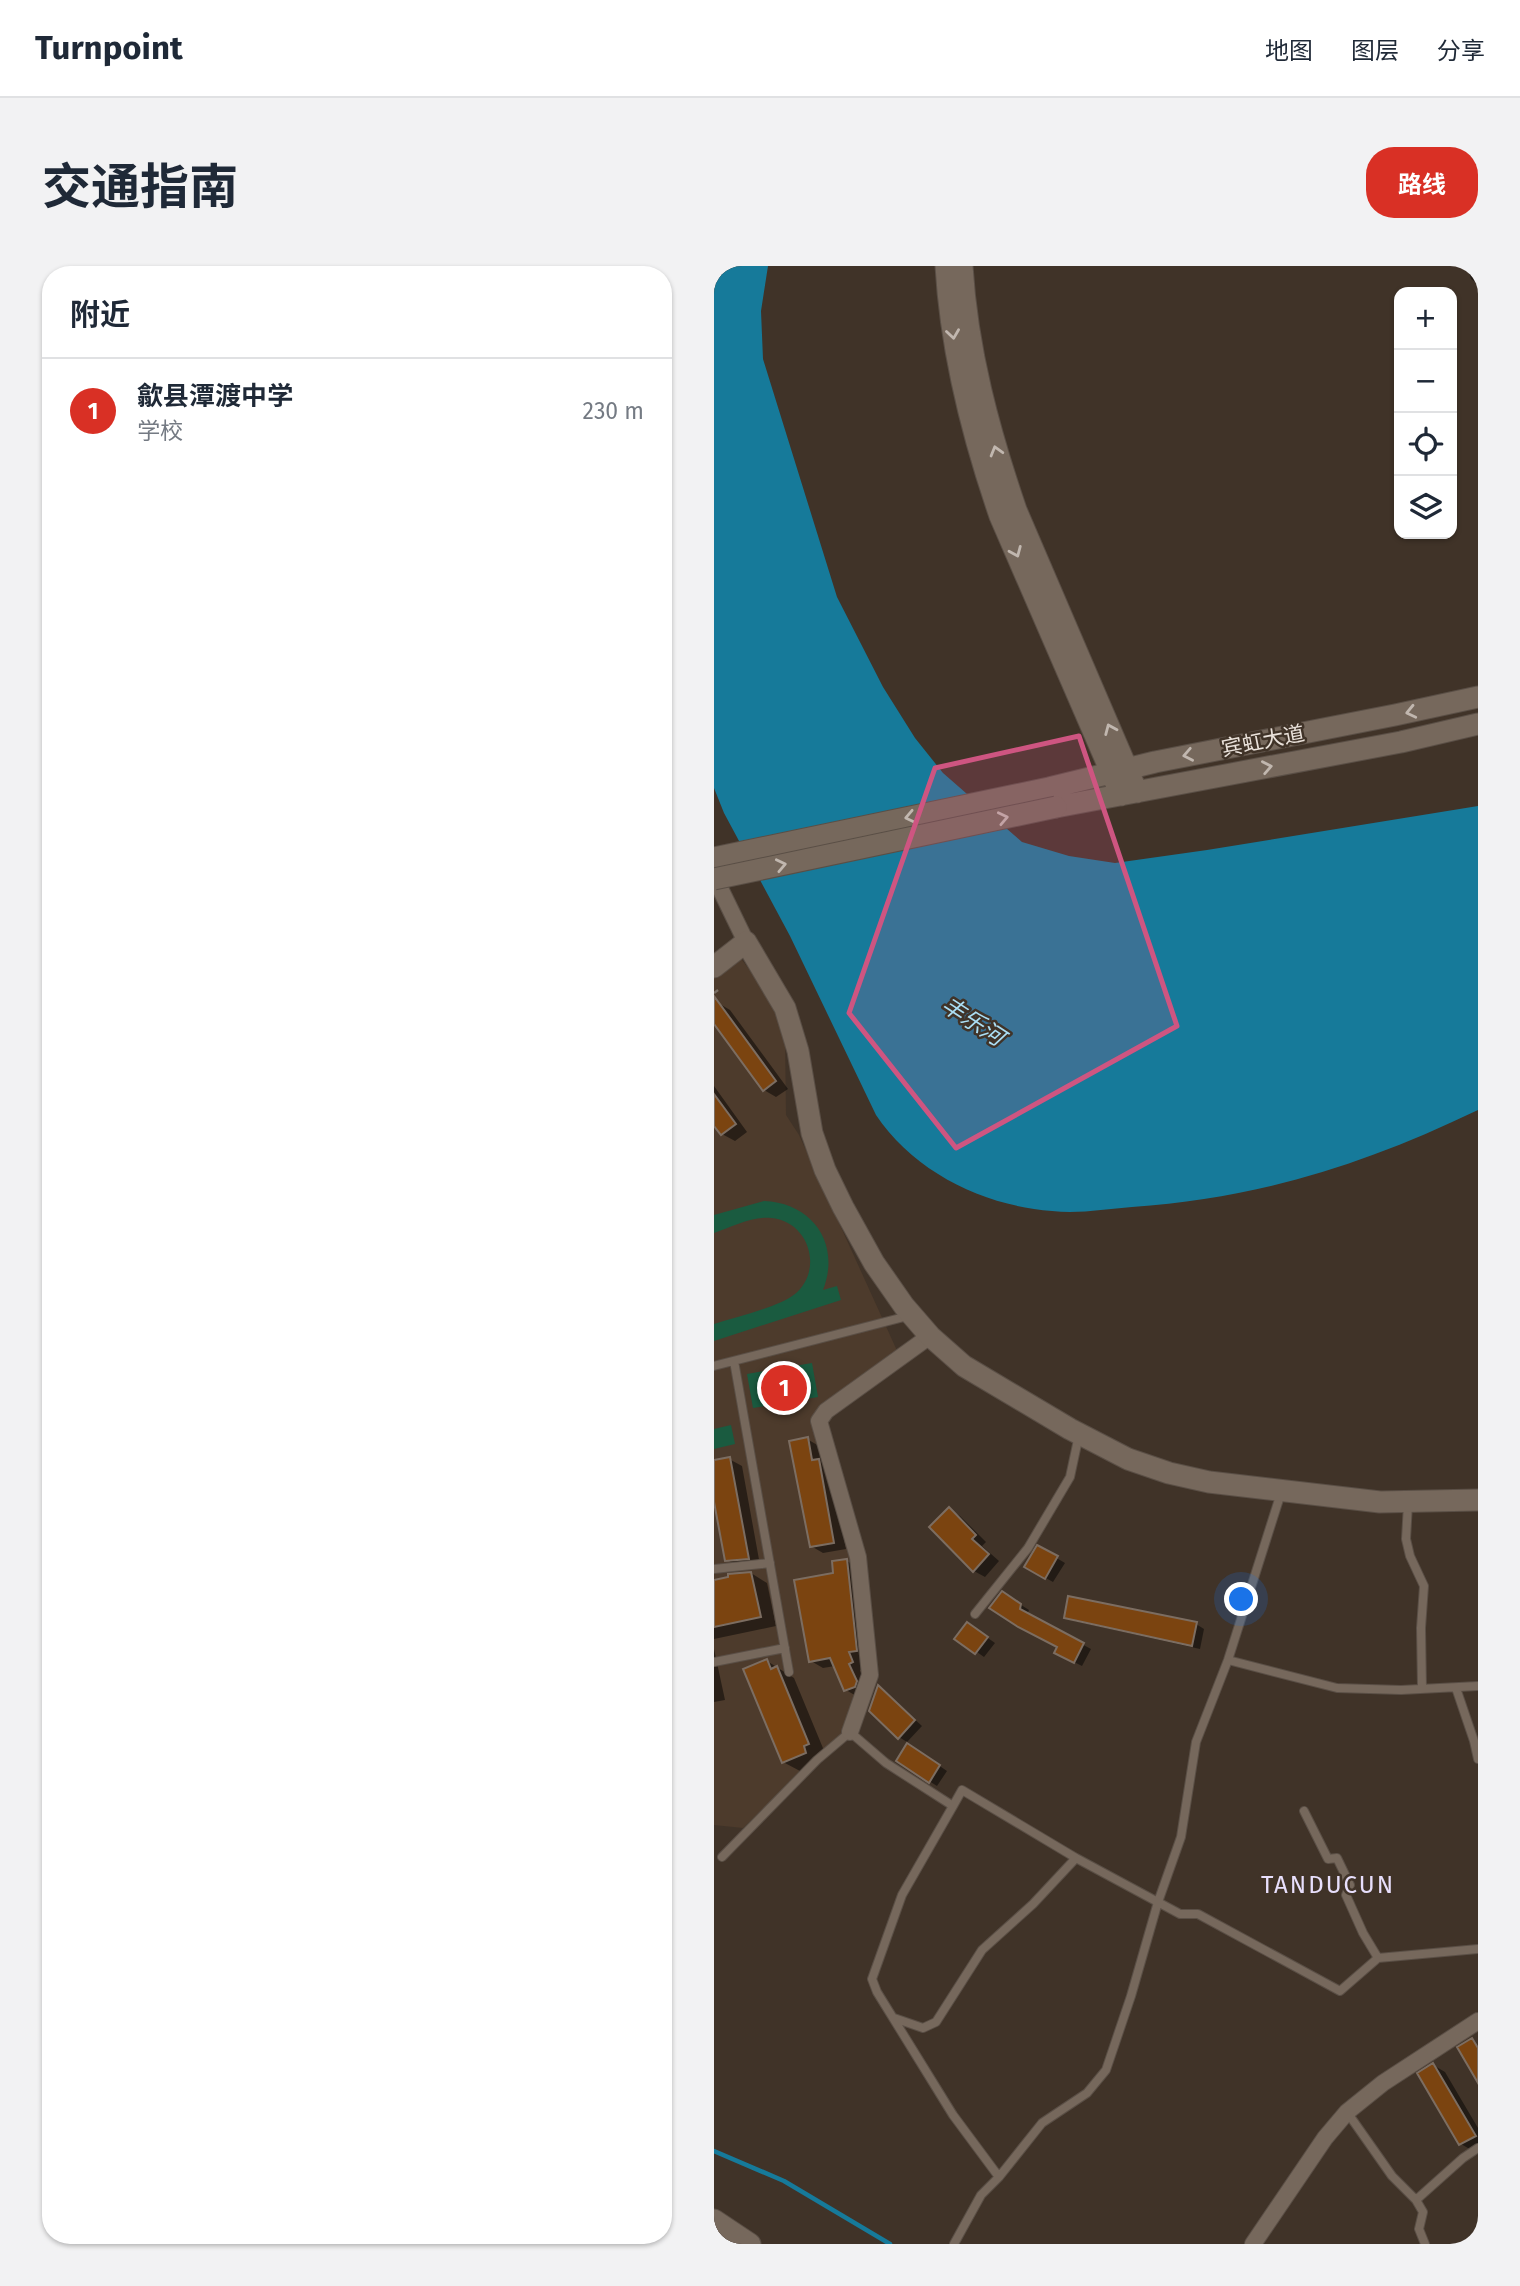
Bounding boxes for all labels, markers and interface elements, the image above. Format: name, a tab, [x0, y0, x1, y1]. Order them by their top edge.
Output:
text: Turnpoint	[35, 28, 183, 68]
text: 地图	[1265, 37, 1313, 65]
text: 图层	[1351, 37, 1399, 65]
text: 分享	[1437, 37, 1485, 65]
button: 路线	[1366, 147, 1478, 218]
text: 交通指南	[42, 158, 238, 217]
map controls	[1394, 287, 1457, 539]
button: +	[1394, 287, 1457, 350]
text: 附近	[70, 297, 130, 333]
one-way arrow	[945, 328, 960, 340]
button: −	[1394, 350, 1457, 413]
text: 歙县潭渡中学	[137, 381, 293, 412]
text: 1	[88, 397, 98, 425]
text: 230 m	[583, 397, 644, 425]
button: locate	[1394, 413, 1457, 476]
text: 学校	[137, 417, 183, 445]
one-way arrow	[990, 445, 1005, 457]
button: layers	[1394, 476, 1457, 539]
one-way arrow	[1008, 545, 1022, 557]
one-way arrow	[1406, 704, 1418, 718]
street label: 宾虹大道	[1219, 720, 1307, 762]
one-way arrow	[1104, 724, 1118, 737]
one-way arrow	[1182, 747, 1194, 762]
one-way arrow	[1261, 761, 1273, 776]
one-way arrow	[904, 809, 916, 824]
one-way arrow	[997, 812, 1009, 827]
one-way arrow	[775, 858, 787, 873]
water label: 丰乐河	[936, 990, 1013, 1054]
pin: 1	[761, 1362, 807, 1414]
your location	[1224, 1582, 1258, 1616]
district label: TANDUCUN	[1261, 1871, 1395, 1899]

